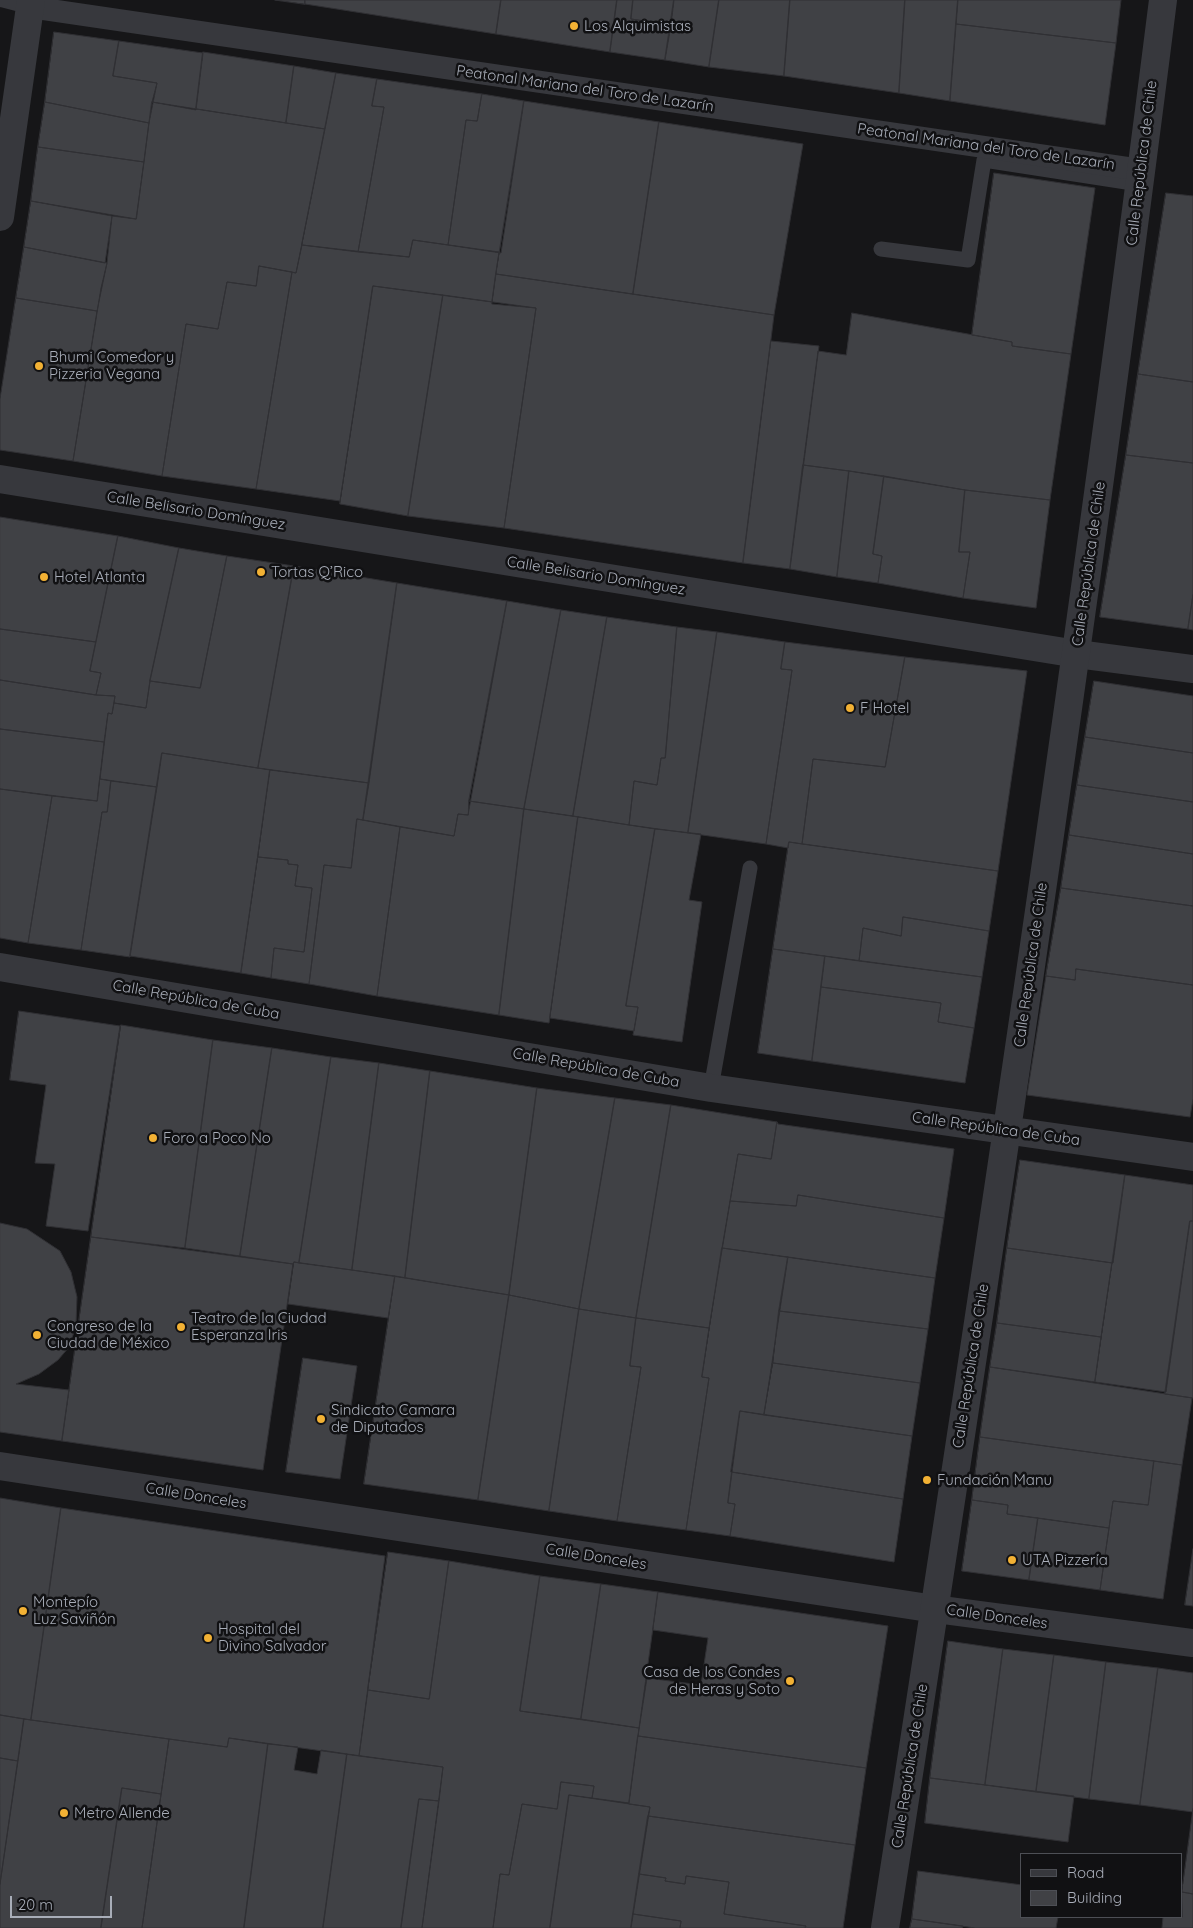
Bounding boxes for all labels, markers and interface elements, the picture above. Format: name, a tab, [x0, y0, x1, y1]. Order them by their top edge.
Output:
place label: Los Alquimistas	[584, 17, 691, 35]
marker: Los Alquimistas	[568, 20, 580, 32]
street label: Peatonal Mariana del Toro de Lazarín	[455, 62, 715, 116]
street label: Calle República de Chile	[1123, 80, 1161, 246]
street label: Peatonal Mariana del Toro de Lazarín	[856, 120, 1116, 174]
place label: Bhumi Comedor y Pizzeria Vegana	[49, 348, 174, 383]
marker: Bhumi Comedor y Pizzeria Vegana	[33, 360, 45, 372]
street label: Calle República de Chile	[1069, 481, 1109, 647]
street label: Calle Belisario Domínguez	[105, 488, 287, 534]
street label: Calle Belisario Domínguez	[505, 553, 687, 599]
place label: Tortas Q’Rico	[271, 563, 363, 581]
marker: Tortas Q’Rico	[255, 566, 267, 578]
place label: Hotel Atlanta	[54, 568, 145, 586]
marker: Hotel Atlanta	[38, 571, 50, 583]
place label: F Hotel	[860, 699, 909, 717]
marker: F Hotel	[844, 702, 856, 714]
street label: Calle República de Chile	[1011, 882, 1051, 1048]
street label: Calle República de Cuba	[111, 976, 281, 1024]
street label: Calle República de Cuba	[511, 1044, 681, 1092]
street label: Calle República de Cuba	[911, 1108, 1081, 1150]
place label: Foro a Poco No	[163, 1129, 271, 1147]
marker: Foro a Poco No	[147, 1132, 159, 1144]
street label: Calle República de Chile	[949, 1283, 993, 1449]
place label: Teatro de la Ciudad Esperanza Iris	[191, 1309, 327, 1344]
place label: Congreso de la Ciudad de México	[47, 1317, 170, 1352]
marker: Teatro de la Ciudad Esperanza Iris	[175, 1321, 187, 1333]
marker: Congreso de la Ciudad de México	[31, 1329, 43, 1341]
place label: Sindicato Camara de Diputados	[331, 1401, 455, 1436]
marker: Sindicato Camara de Diputados	[315, 1413, 327, 1425]
place label: Fundación Manu	[937, 1471, 1052, 1489]
marker: Fundación Manu	[921, 1474, 933, 1486]
street label: Calle Donceles	[144, 1479, 248, 1513]
street label: Calle Donceles	[544, 1540, 648, 1574]
place label: UTA Pizzería	[1022, 1551, 1108, 1569]
marker: UTA Pizzería	[1006, 1554, 1018, 1566]
place label: Montepío Luz Saviñón	[33, 1593, 116, 1628]
street label: Calle Donceles	[945, 1601, 1049, 1633]
marker: Montepío Luz Saviñón	[17, 1605, 29, 1617]
place label: Hospital del Divino Salvador	[218, 1620, 326, 1655]
marker: Hospital del Divino Salvador	[202, 1632, 214, 1644]
place label: Casa de los Condes de Heras y Soto	[644, 1663, 780, 1698]
marker: Casa de los Condes de Heras y Soto	[784, 1675, 796, 1687]
street label: Calle República de Chile	[888, 1683, 932, 1849]
place label: Metro Allende	[74, 1804, 170, 1822]
marker: Metro Allende	[58, 1807, 70, 1819]
legend	[1020, 1853, 1183, 1918]
text: Road	[1067, 1863, 1104, 1882]
scale bar	[12, 1886, 115, 1918]
text: Building	[1067, 1888, 1122, 1907]
text: 20 m	[18, 1895, 53, 1914]

